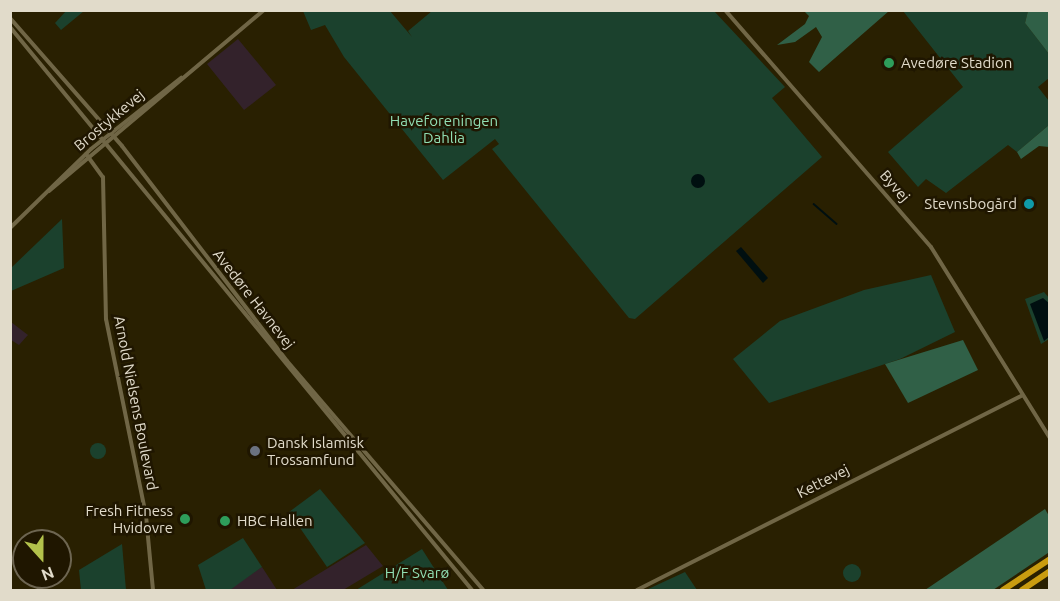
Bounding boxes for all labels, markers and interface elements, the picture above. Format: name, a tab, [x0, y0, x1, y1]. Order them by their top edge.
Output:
place label: Avedøre Stadion	[901, 54, 1012, 72]
marker: Avedøre Stadion	[882, 56, 896, 70]
street label: Brostykkevej	[70, 85, 148, 155]
park label: Haveforeningen Dahlia	[390, 111, 498, 146]
street label: Byvej	[876, 166, 914, 206]
place label: Stevnsbogård	[924, 195, 1017, 213]
marker: Stevnsbogård	[1022, 197, 1036, 211]
street label: Avedøre Havnevej	[209, 246, 299, 352]
street label: Arnold Nielsens Boulevard	[110, 314, 162, 492]
place label: Dansk Islamisk Trossamfund	[267, 433, 364, 468]
marker: Dansk Islamisk Trossamfund	[248, 444, 262, 458]
street label: Kettevej	[794, 460, 852, 502]
place label: Fresh Fitness Hvidovre	[86, 501, 173, 536]
marker: Fresh Fitness Hvidovre	[178, 512, 192, 526]
place label: HBC Hallen	[237, 512, 312, 530]
marker: HBC Hallen	[218, 514, 232, 528]
north arrow	[12, 529, 72, 589]
text: N	[39, 563, 57, 584]
park label: H/F Svarø	[385, 564, 449, 582]

